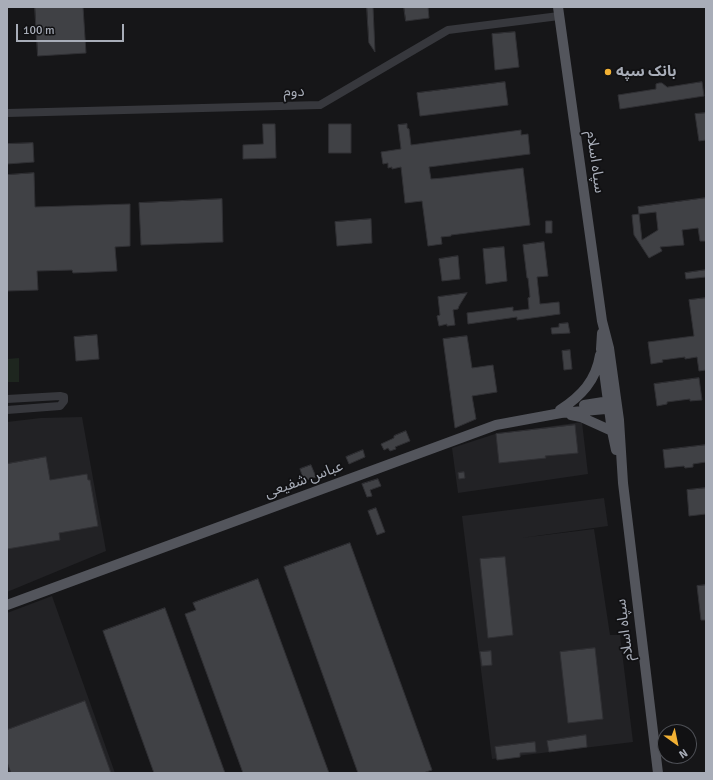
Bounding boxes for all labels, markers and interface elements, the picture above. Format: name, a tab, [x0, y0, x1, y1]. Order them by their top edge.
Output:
scale bar	[18, 16, 126, 42]
text: 100 m	[23, 23, 55, 38]
place label: بانک سپه	[616, 63, 677, 81]
marker: بانک سپه	[603, 67, 613, 77]
street label: دوم	[283, 83, 305, 101]
street label: سپاه اسلام	[582, 130, 608, 194]
street label: عباس شفیعی	[262, 457, 346, 503]
street label: سپاه اسلام	[612, 598, 638, 662]
north arrow	[657, 724, 697, 764]
text: N	[677, 746, 690, 761]

